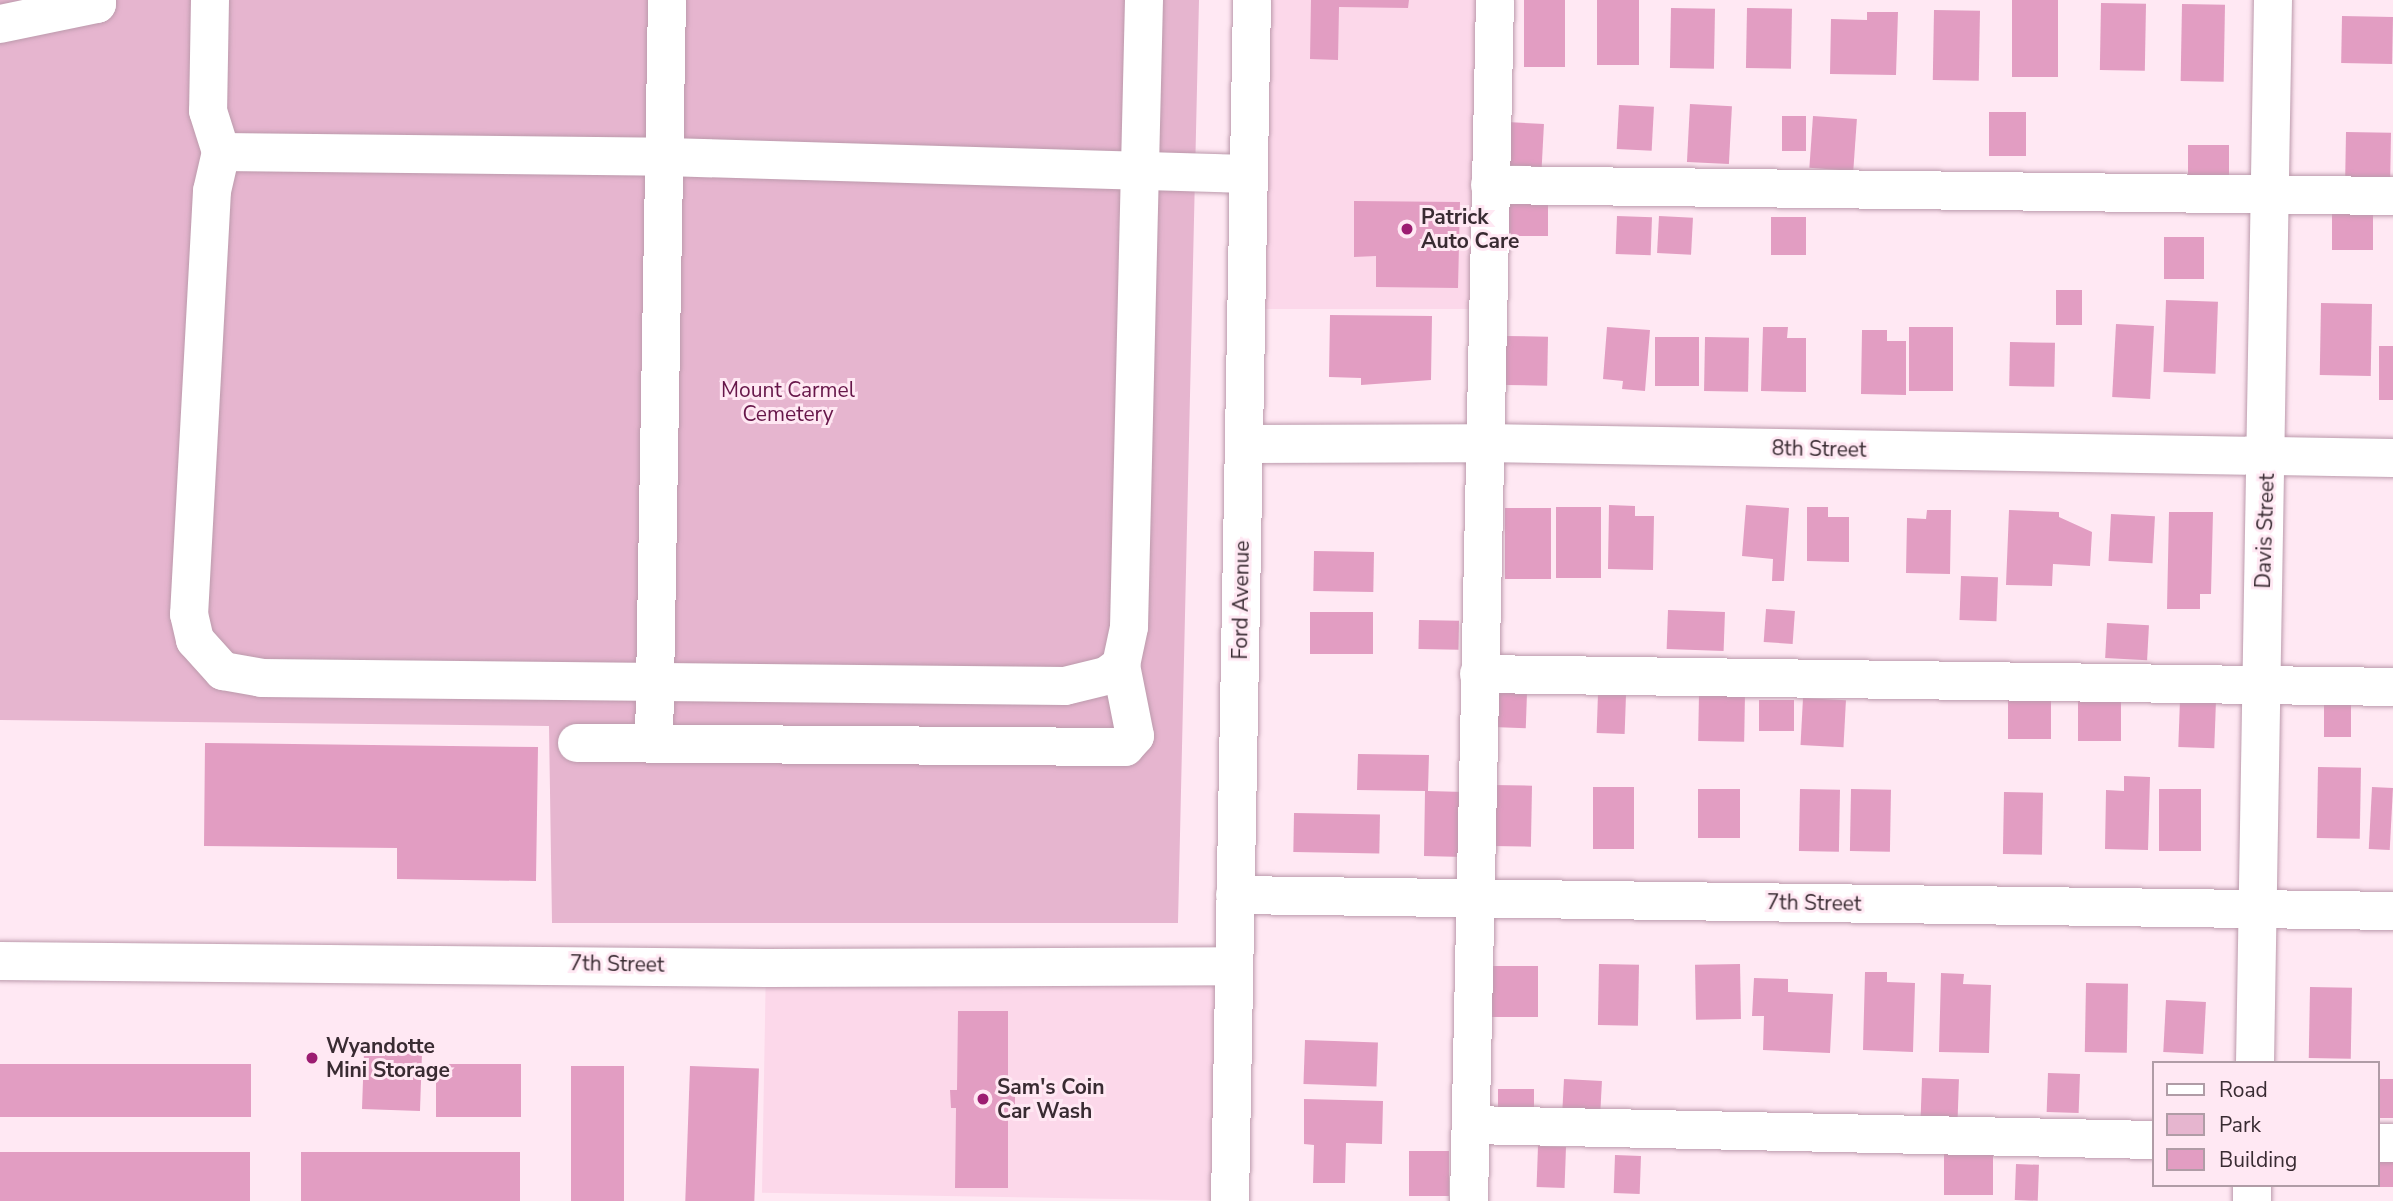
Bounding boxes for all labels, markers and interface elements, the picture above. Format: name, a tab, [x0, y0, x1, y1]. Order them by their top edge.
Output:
place label: Patrick Auto Care	[1421, 204, 1519, 254]
marker: Patrick Auto Care	[1399, 221, 1415, 237]
park label: Mount Carmel Cemetery	[721, 377, 855, 427]
street label: 8th Street	[1772, 436, 1866, 462]
street label: Davis Street	[2250, 473, 2280, 589]
street label: Ford Avenue	[1227, 540, 1255, 660]
street label: 7th Street	[1767, 890, 1861, 916]
street label: 7th Street	[570, 951, 664, 977]
place label: Wyandotte Mini Storage	[326, 1033, 450, 1083]
marker: Wyandotte Mini Storage	[304, 1050, 320, 1066]
legend	[2152, 1061, 2379, 1187]
place label: Sam's Coin Car Wash	[997, 1074, 1104, 1124]
text: Road	[2219, 1076, 2268, 1104]
marker: Sam's Coin Car Wash	[975, 1091, 991, 1107]
text: Park	[2219, 1111, 2261, 1139]
text: Building	[2219, 1146, 2297, 1174]

